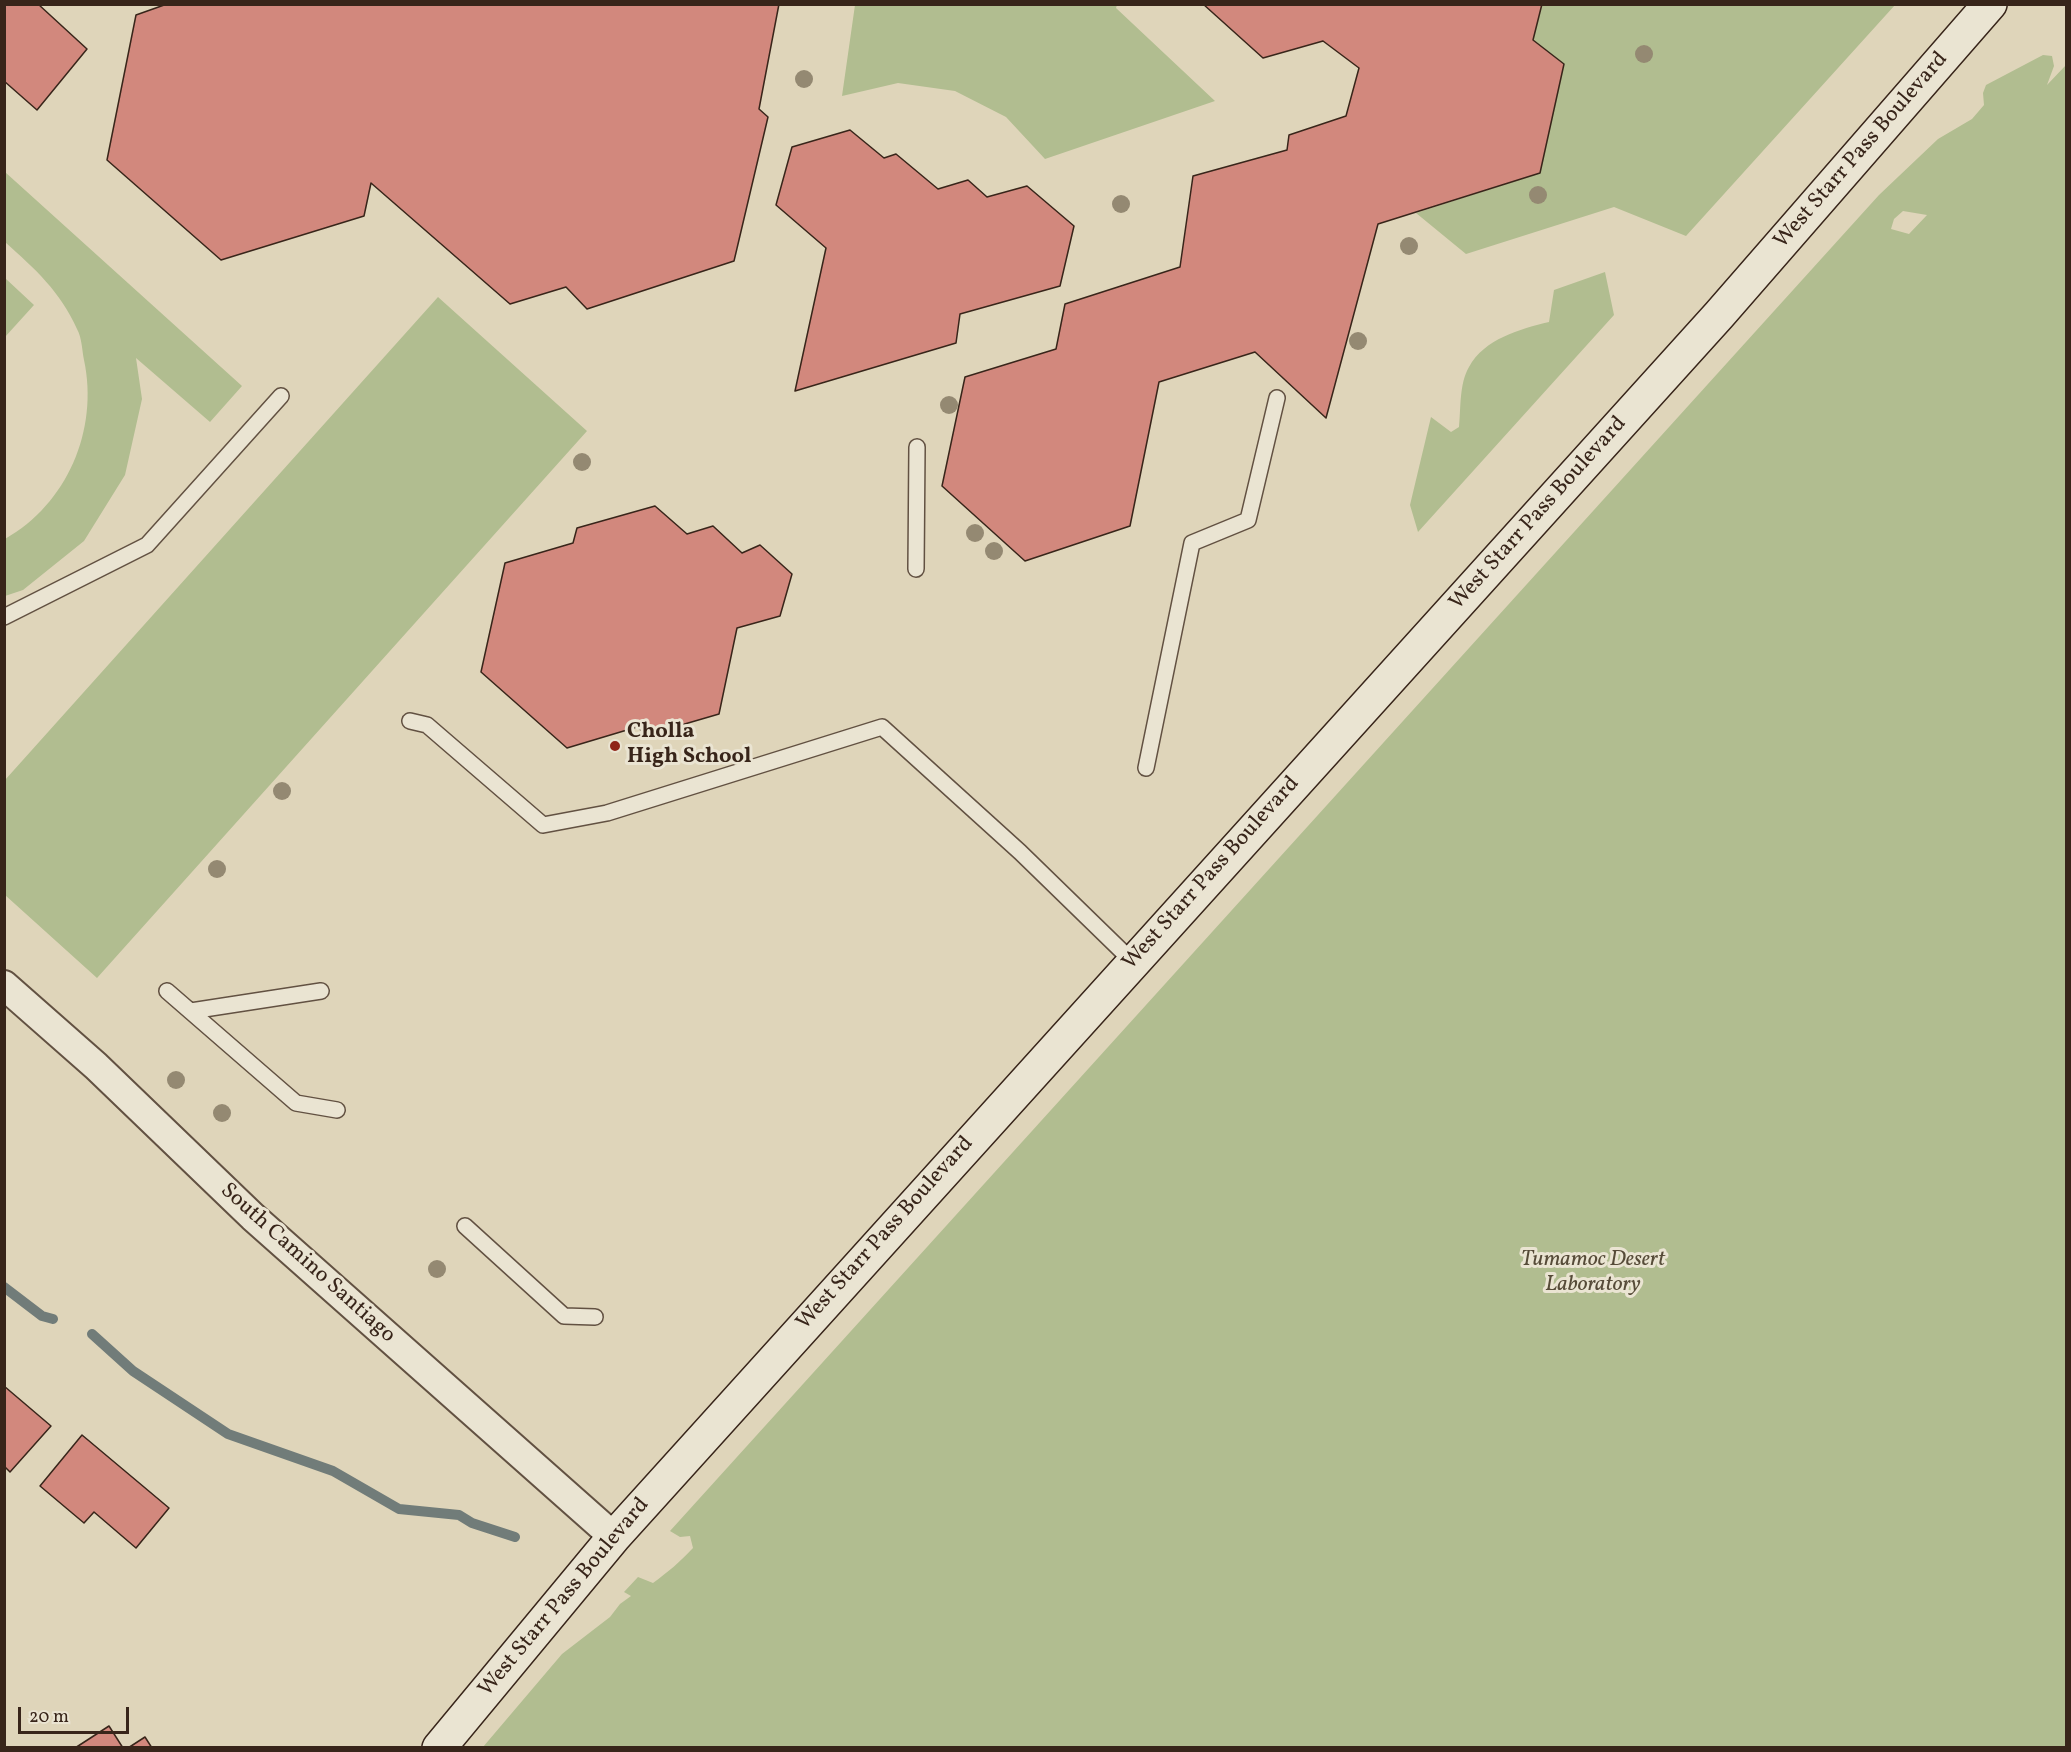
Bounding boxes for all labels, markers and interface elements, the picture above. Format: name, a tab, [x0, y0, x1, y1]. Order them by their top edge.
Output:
street label: West Starr Pass Boulevard	[1769, 47, 1955, 255]
street label: West Starr Pass Boulevard	[1445, 412, 1633, 616]
place label: Cholla High School	[627, 720, 752, 772]
marker: Cholla High School	[608, 739, 622, 753]
street label: West Starr Pass Boulevard	[1118, 772, 1306, 976]
street label: West Starr Pass Boulevard	[792, 1132, 980, 1336]
street label: South Camino Santiago	[214, 1178, 400, 1350]
park label: Tumamoc Desert Laboratory	[1521, 1248, 1665, 1300]
street label: West Starr Pass Boulevard	[474, 1493, 656, 1703]
scale bar	[21, 1695, 132, 1733]
text: 20 m	[29, 1705, 69, 1730]

